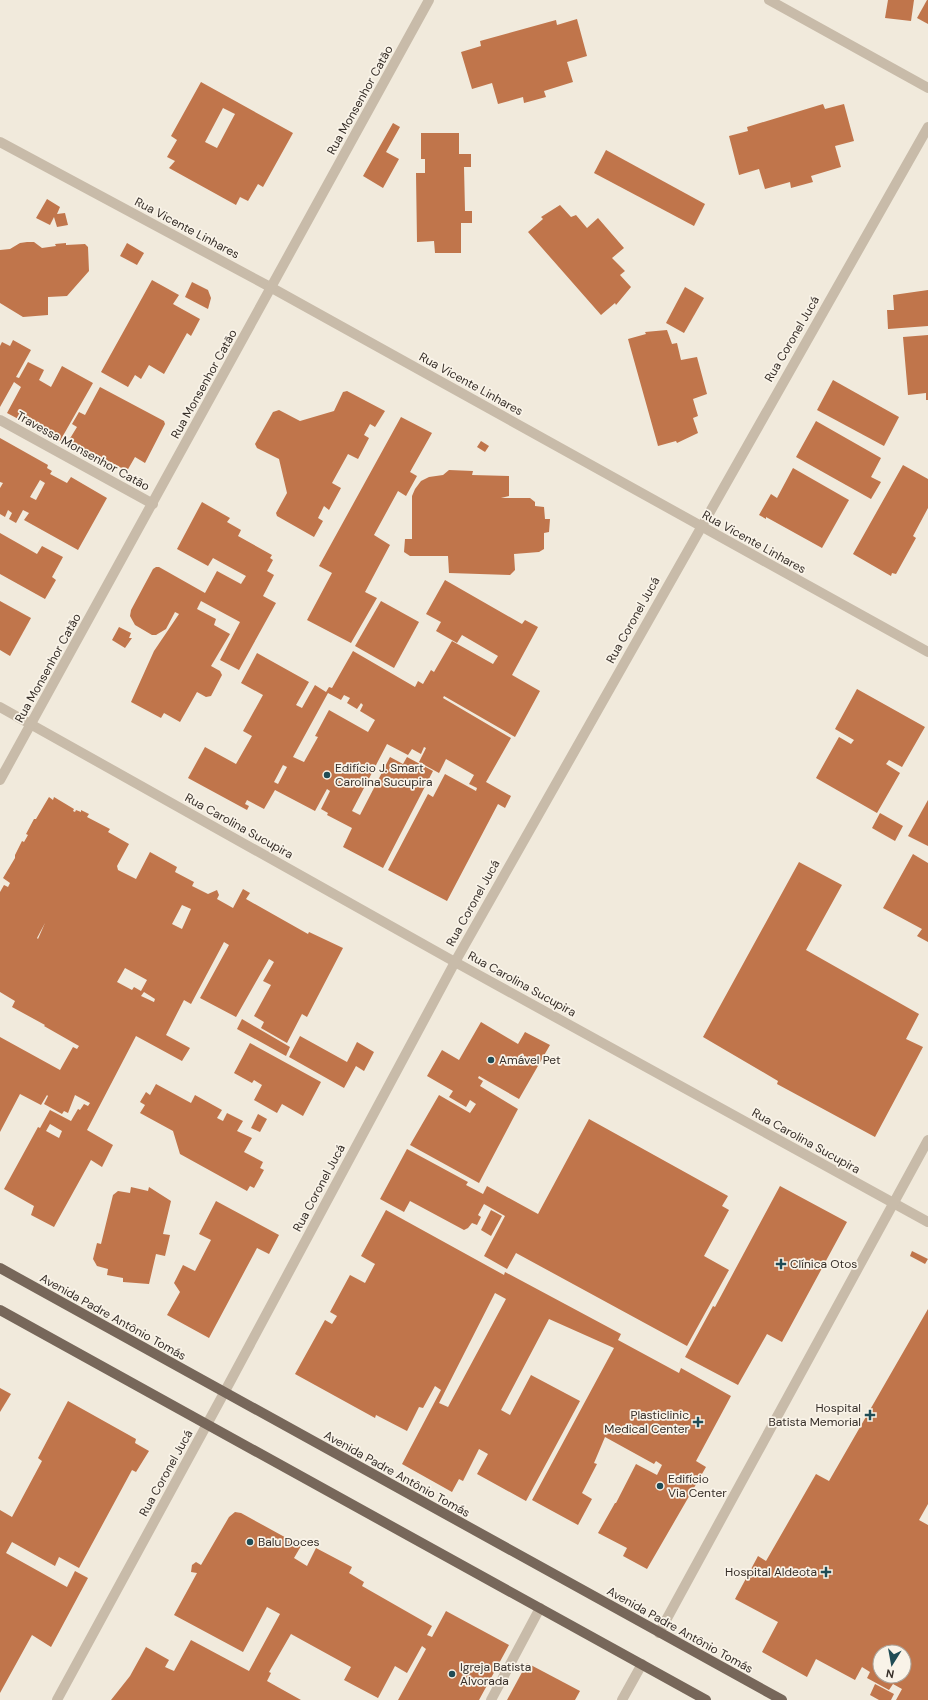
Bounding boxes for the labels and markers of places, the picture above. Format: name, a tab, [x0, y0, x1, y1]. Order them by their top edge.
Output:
place label: Edifício J. Smart Carolina Sucupira	[335, 760, 433, 790]
marker: Edifício J. Smart Carolina Sucupira	[322, 770, 332, 780]
place label: Amável Pet	[499, 1052, 561, 1068]
marker: Amável Pet	[486, 1055, 496, 1065]
place label: Clínica Otos	[790, 1256, 857, 1272]
marker: Clínica Otos	[775, 1258, 787, 1270]
place label: Hospital Batista Memorial	[768, 1400, 861, 1430]
place label: Plasticlinic Medical Center	[604, 1407, 690, 1437]
marker: Hospital Batista Memorial	[864, 1409, 876, 1421]
marker: Plasticlinic Medical Center	[692, 1416, 704, 1428]
place label: Edifício Via Center	[668, 1471, 727, 1501]
marker: Edifício Via Center	[655, 1481, 665, 1491]
place label: Balu Doces	[258, 1534, 320, 1550]
marker: Balu Doces	[245, 1537, 255, 1547]
place label: Hospital Aldeota	[725, 1564, 817, 1580]
marker: Hospital Aldeota	[820, 1566, 832, 1578]
place label: Igreja Batista Alvorada	[460, 1659, 531, 1689]
marker: Igreja Batista Alvorada	[447, 1669, 457, 1679]

